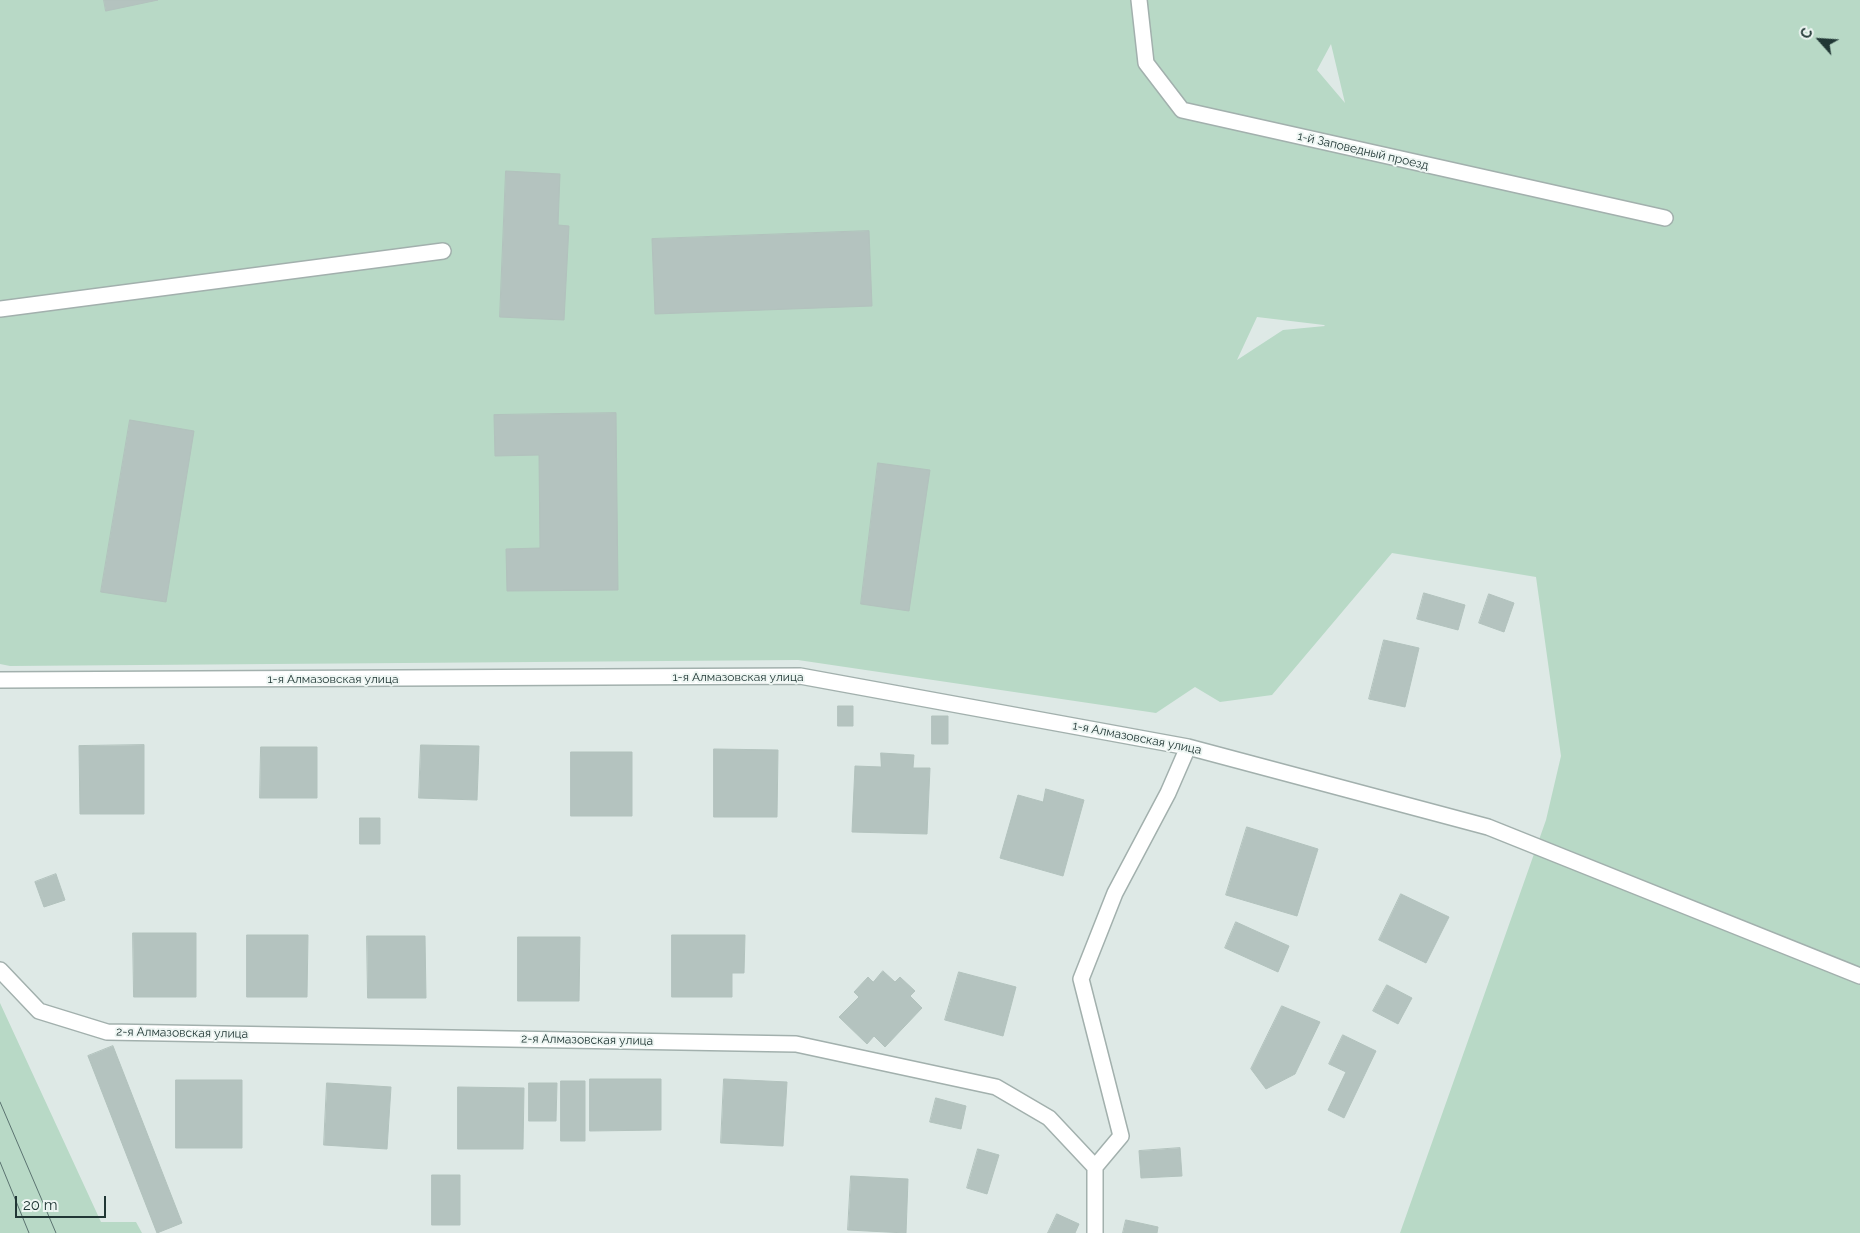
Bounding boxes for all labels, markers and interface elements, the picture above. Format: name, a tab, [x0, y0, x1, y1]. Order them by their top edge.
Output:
north arrow	[1795, 15, 1845, 65]
text: С	[1797, 26, 1816, 41]
street label: 1-й Заповедный проезд	[1296, 129, 1430, 173]
street label: 1-я Алмазовская улица	[673, 670, 803, 684]
street label: 1-я Алмазовская улица	[268, 672, 398, 686]
street label: 1-я Алмазовская улица	[1071, 718, 1203, 758]
street label: 2-я Алмазовская улица	[116, 1025, 248, 1041]
street label: 2-я Алмазовская улица	[521, 1032, 653, 1048]
scale bar	[18, 1186, 109, 1218]
text: 20 m	[23, 1196, 58, 1214]

